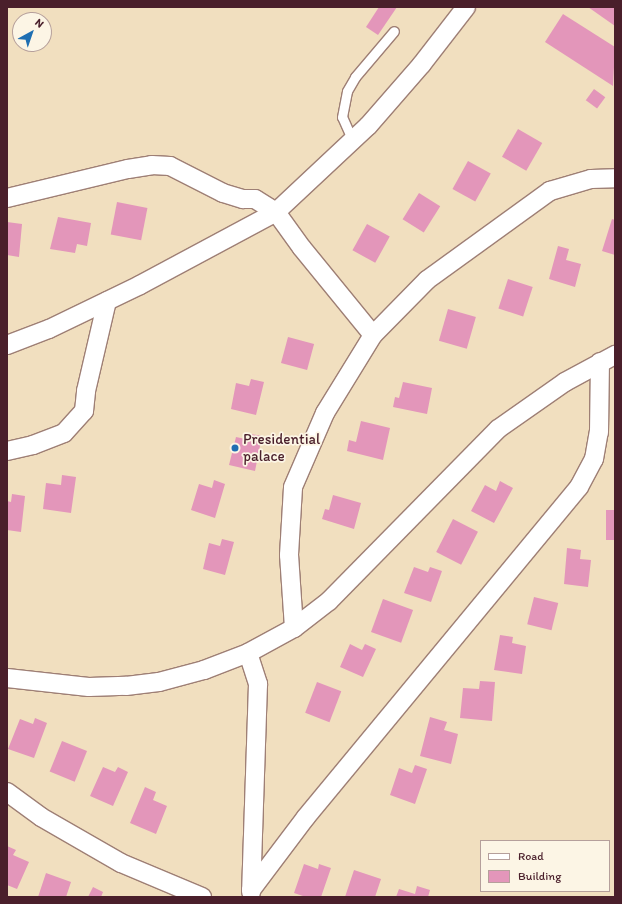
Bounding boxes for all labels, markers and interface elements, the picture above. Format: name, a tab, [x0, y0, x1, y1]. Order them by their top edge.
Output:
north arrow	[12, 12, 52, 52]
text: N	[32, 16, 46, 31]
place label: Presidential palace	[243, 430, 320, 465]
marker: Presidential palace	[230, 443, 240, 453]
legend	[480, 840, 610, 892]
text: Road	[518, 849, 544, 863]
text: Building	[518, 869, 561, 883]

